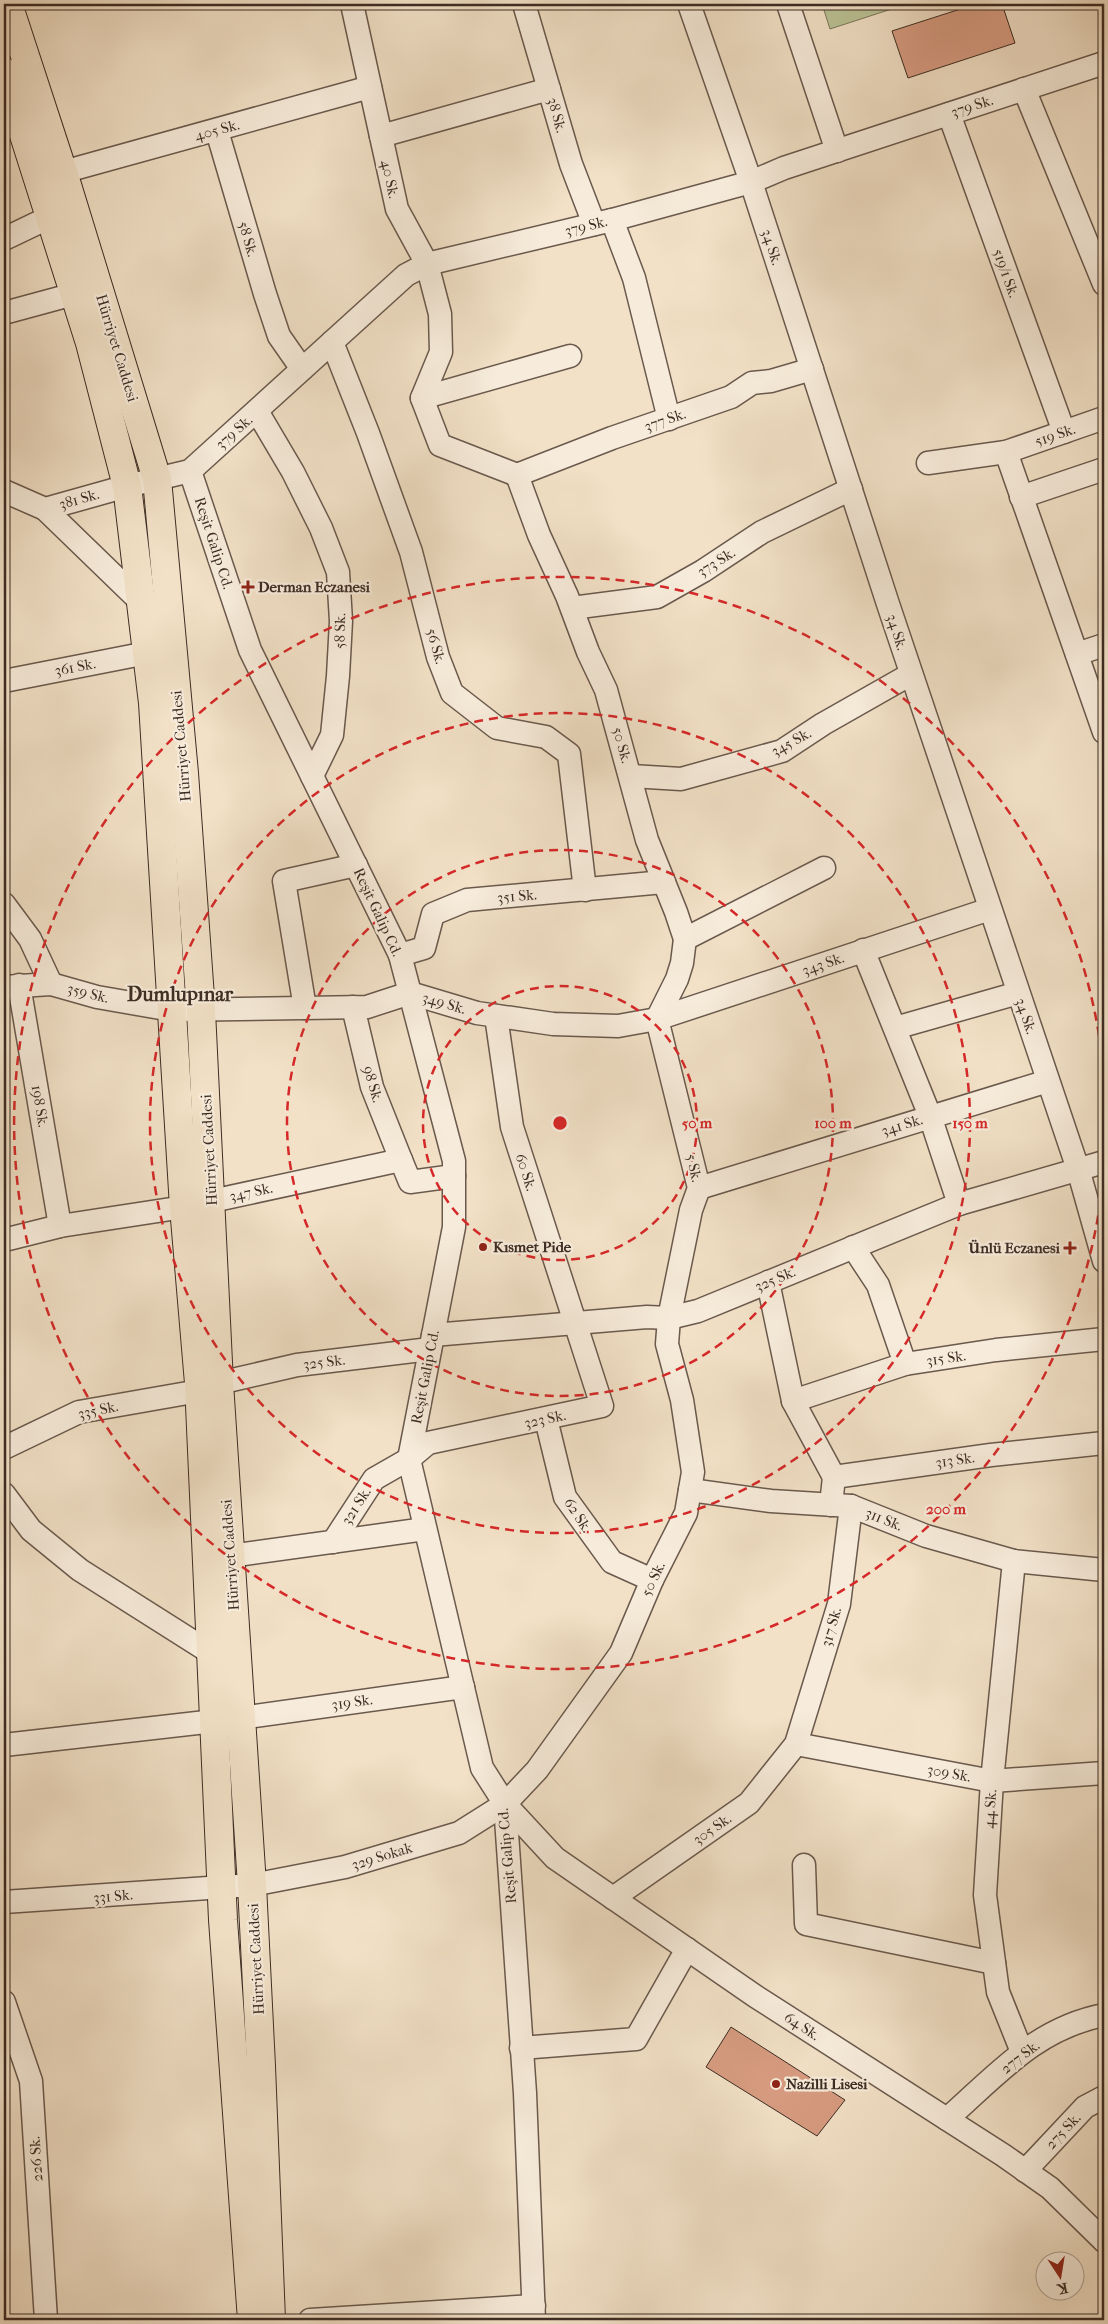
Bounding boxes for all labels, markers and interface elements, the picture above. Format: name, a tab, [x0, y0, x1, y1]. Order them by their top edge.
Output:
street label: 379 Sk.	[949, 91, 995, 121]
street label: 38 Sk.	[543, 95, 571, 135]
street label: 405 Sk.	[193, 115, 241, 145]
street label: 40 Sk.	[377, 158, 403, 200]
street label: 379 Sk.	[563, 212, 609, 240]
street label: 58 Sk.	[234, 219, 262, 259]
street label: 34 Sk.	[758, 227, 786, 267]
street label: 519/1 Sk.	[989, 246, 1023, 300]
street label: Hürriyet Caddesi	[92, 292, 142, 405]
street label: 377 Sk.	[642, 405, 688, 435]
street label: 379 Sk.	[212, 411, 256, 453]
street label: 519 Sk.	[1032, 420, 1078, 450]
street label: 381 Sk.	[57, 485, 101, 513]
street label: Reşit Galip Cd.	[191, 495, 237, 591]
street label: 373 Sk.	[694, 543, 738, 581]
place label: Derman Eczanesi	[258, 578, 371, 596]
marker: Derman Eczanesi	[242, 581, 254, 593]
street label: 34 Sk.	[883, 612, 911, 652]
street label: 58 Sk.	[331, 613, 349, 649]
street label: 56 Sk.	[422, 626, 450, 666]
street label: 361 Sk.	[53, 654, 97, 680]
street label: Hürriyet Caddesi	[167, 689, 195, 802]
street label: 345 Sk.	[768, 724, 814, 760]
street label: 50 Sk.	[608, 725, 636, 765]
street label: Reşit Galip Cd.	[350, 865, 406, 959]
street label: 351 Sk.	[496, 885, 538, 907]
street label: 343 Sk.	[800, 948, 846, 980]
street label: 359 Sk.	[65, 979, 111, 1007]
district label: Dumlupınar	[127, 983, 234, 1006]
street label: 349 Sk.	[420, 988, 468, 1018]
street label: 34 Sk.	[1012, 996, 1041, 1036]
street label: 98 Sk.	[359, 1064, 387, 1105]
street label: 198 Sk.	[27, 1083, 53, 1129]
street label: Hürriyet Caddesi	[197, 1093, 221, 1206]
street label: 341 Sk.	[879, 1110, 925, 1140]
centre of rings	[551, 1114, 569, 1132]
text: 50 m	[682, 1114, 713, 1132]
text: 100 m	[814, 1114, 852, 1132]
text: 150 m	[952, 1114, 988, 1132]
street label: 60 Sk.	[512, 1151, 540, 1193]
street label: 5 Sk.	[682, 1152, 706, 1184]
street label: 347 Sk.	[228, 1179, 274, 1205]
place label: Kısmet Pide	[493, 1238, 572, 1256]
place label: Ünlü Eczanesi	[968, 1239, 1061, 1257]
marker: Kısmet Pide	[477, 1241, 489, 1253]
marker: Ünlü Eczanesi	[1064, 1242, 1076, 1254]
street label: 325 Sk.	[752, 1262, 798, 1296]
street label: Reşit Galip Cd.	[407, 1328, 443, 1426]
street label: 315 Sk.	[925, 1346, 967, 1370]
street label: 325 Sk.	[302, 1350, 346, 1374]
street label: 335 Sk.	[76, 1397, 120, 1423]
street label: 323 Sk.	[523, 1406, 567, 1432]
street label: 313 Sk.	[934, 1448, 976, 1472]
street label: 321 Sk.	[337, 1484, 375, 1528]
street label: 62 Sk.	[560, 1494, 596, 1536]
street label: Hürriyet Caddesi	[217, 1498, 243, 1611]
text: 200 m	[926, 1500, 966, 1518]
street label: 311 Sk.	[863, 1503, 905, 1535]
street label: 50 Sk.	[637, 1559, 669, 1599]
street label: 317 Sk.	[817, 1605, 845, 1649]
street label: 319 Sk.	[330, 1690, 374, 1714]
street label: 309 Sk.	[926, 1760, 972, 1786]
street label: 44 Sk.	[980, 1789, 1000, 1829]
street label: Reşit Galip Cd.	[494, 1808, 520, 1904]
street label: 305 Sk.	[689, 1809, 735, 1849]
street label: 329 Sokak	[349, 1838, 415, 1874]
street label: 331 Sk.	[93, 1885, 134, 1907]
street label: Hürriyet Caddesi	[244, 1902, 268, 2015]
street label: 64 Sk.	[781, 2008, 823, 2044]
street label: 277 Sk.	[997, 2036, 1043, 2078]
place label: Nazilli Lisesi	[786, 2075, 868, 2093]
marker: Nazilli Lisesi	[770, 2078, 782, 2090]
street label: 275 Sk.	[1042, 2109, 1084, 2153]
street label: 226 Sk.	[25, 2136, 47, 2182]
north arrow	[1036, 2252, 1086, 2302]
text: K	[1055, 2279, 1069, 2298]

